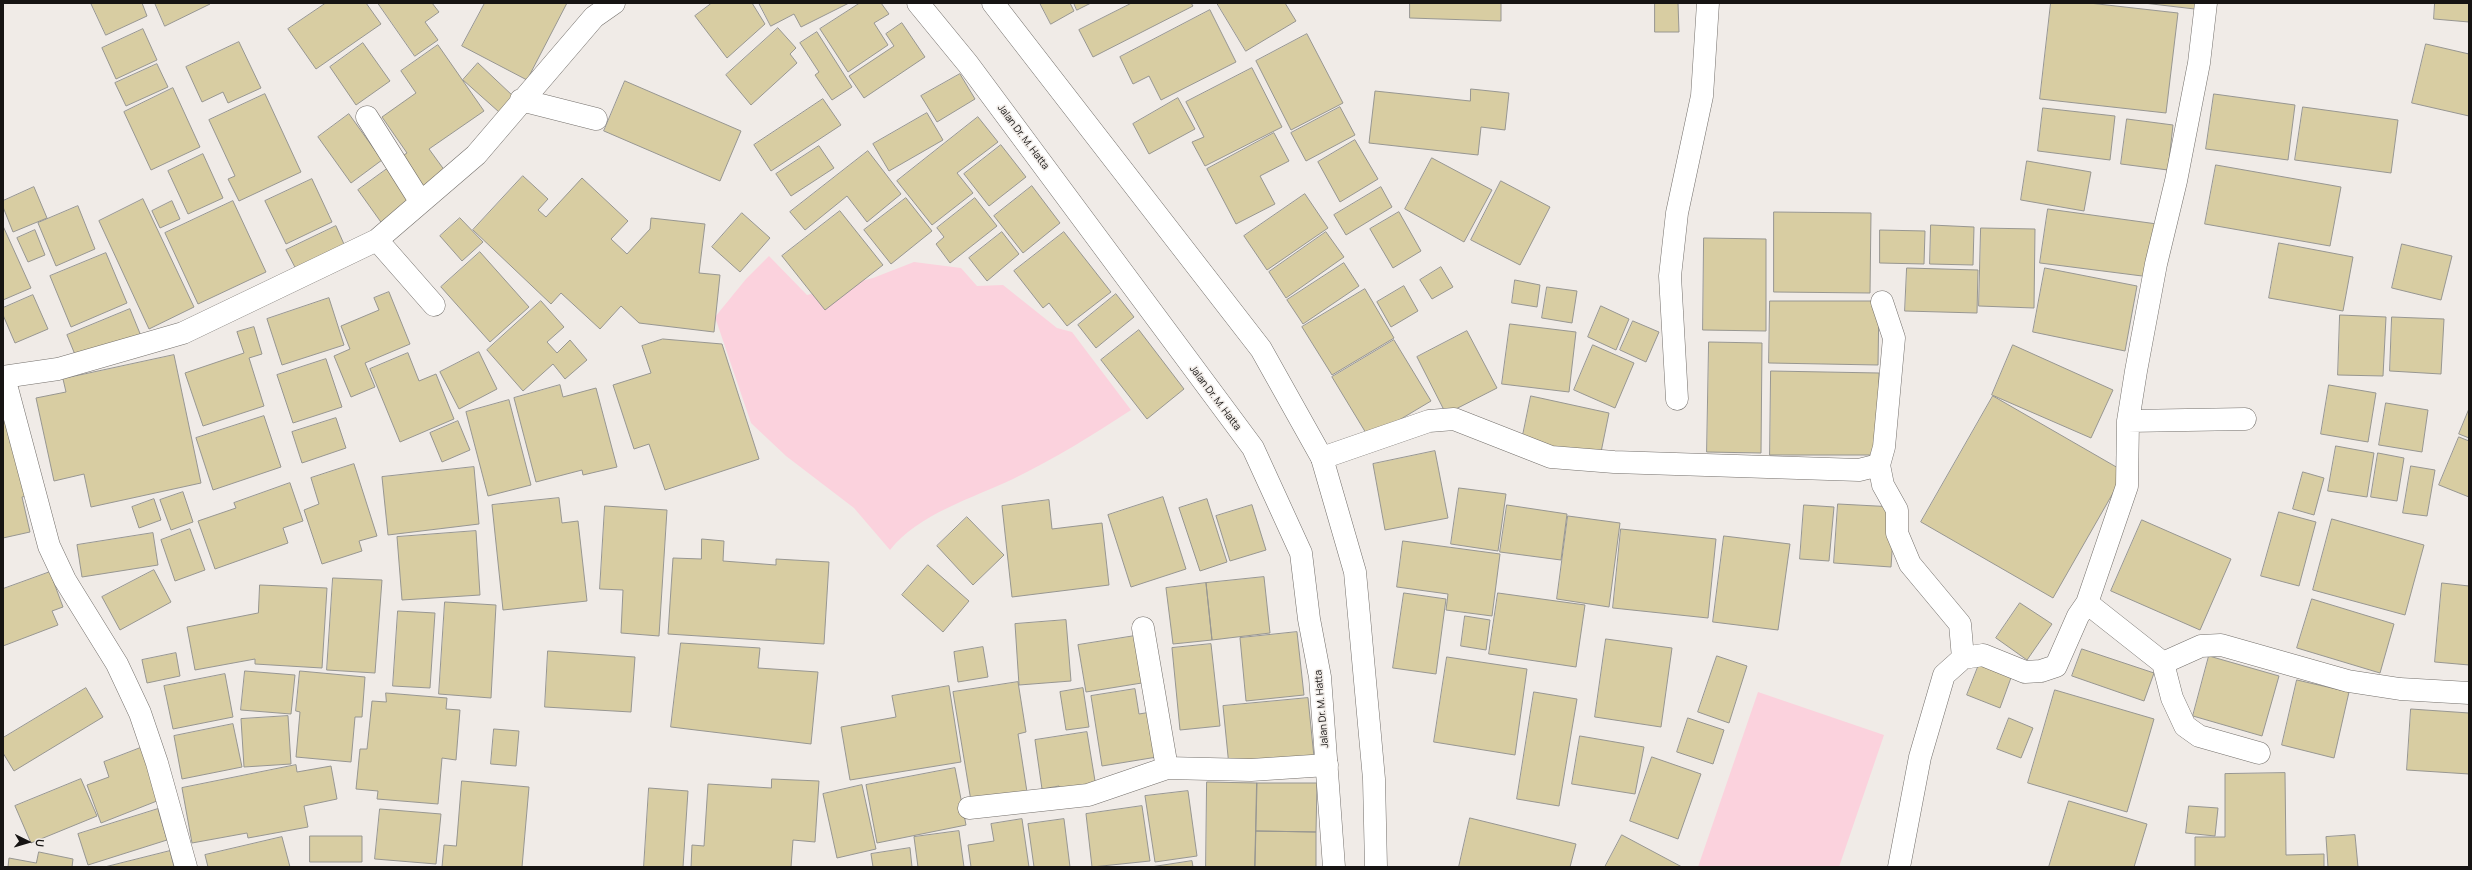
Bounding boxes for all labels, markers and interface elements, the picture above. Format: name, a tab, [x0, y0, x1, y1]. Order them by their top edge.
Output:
street label: Jalan Dr. M. Hatta	[995, 102, 1051, 172]
street label: Jalan Dr. M. Hatta	[1187, 363, 1243, 433]
street label: Jalan Dr. M. Hatta	[1313, 669, 1331, 749]
north arrow	[8, 822, 48, 862]
text: U	[33, 838, 48, 848]

